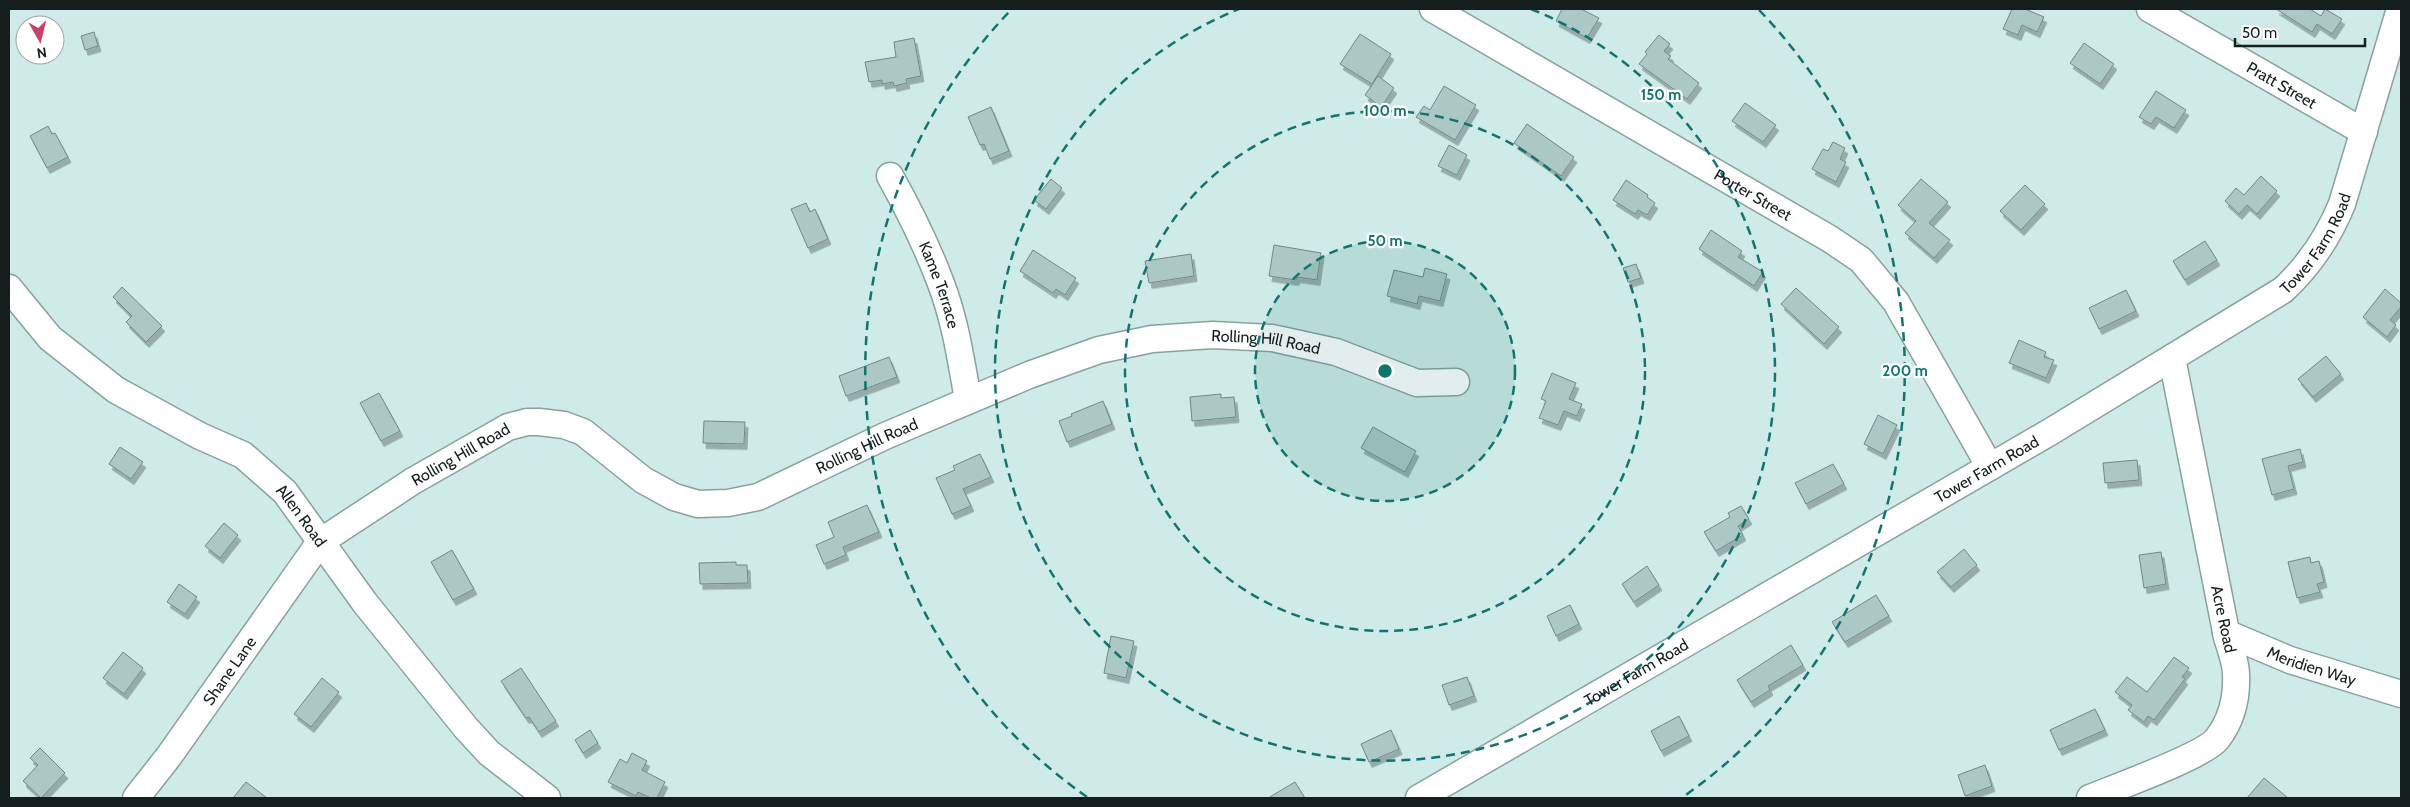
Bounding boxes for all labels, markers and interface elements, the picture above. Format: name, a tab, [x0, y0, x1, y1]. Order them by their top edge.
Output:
north arrow	[15, 15, 65, 65]
scale bar	[2235, 15, 2365, 47]
text: 50 m	[2242, 24, 2277, 42]
text: N	[36, 43, 48, 62]
street label: Pratt Street	[2243, 58, 2320, 113]
text: 150 m	[1641, 86, 1681, 104]
text: 100 m	[1363, 102, 1407, 120]
street label: Porter Street	[1711, 165, 1795, 225]
street label: Tower Farm Road	[2276, 191, 2355, 298]
text: 50 m	[1367, 232, 1403, 250]
street label: Kame Terrace	[915, 239, 963, 330]
street label: Rolling Hill Road	[1211, 326, 1322, 358]
centre of rings	[1376, 362, 1394, 380]
text: 200 m	[1882, 362, 1928, 380]
street label: Rolling Hill Road	[813, 414, 921, 478]
street label: Rolling Hill Road	[408, 419, 513, 490]
street label: Tower Farm Road	[1931, 432, 2042, 507]
street label: Allen Road	[273, 480, 330, 551]
street label: Acre Road	[2207, 584, 2240, 654]
street label: Shane Lane	[199, 633, 260, 709]
street label: Tower Farm Road	[1581, 635, 1692, 710]
street label: Meridien Way	[2264, 642, 2358, 690]

